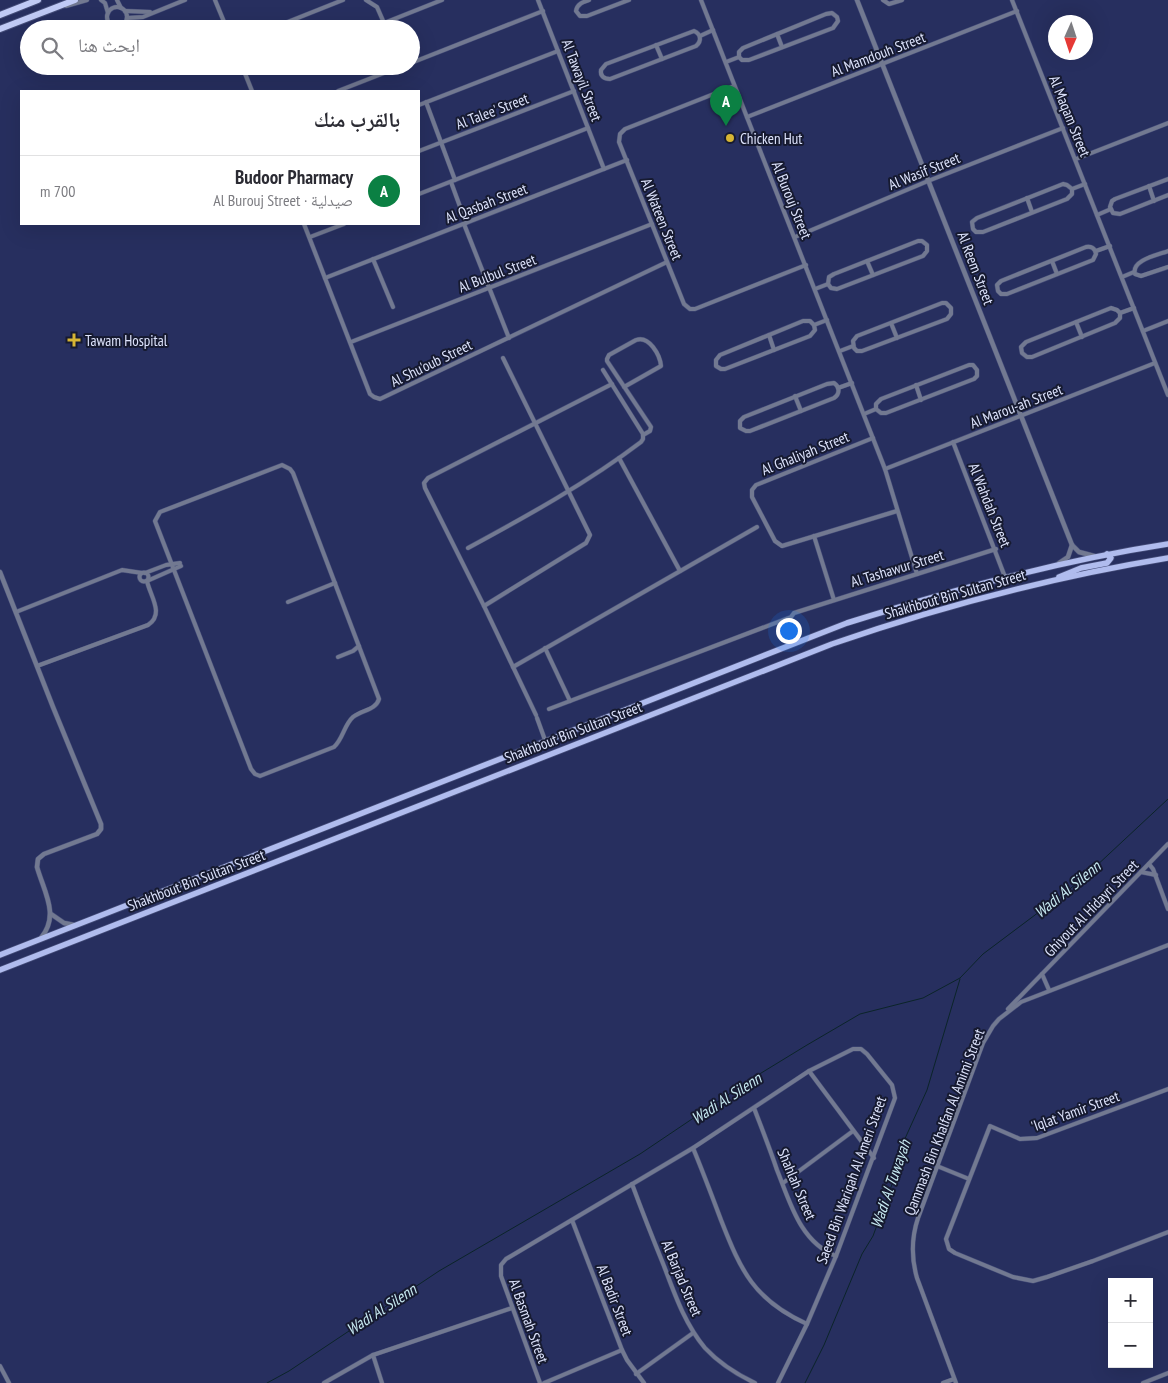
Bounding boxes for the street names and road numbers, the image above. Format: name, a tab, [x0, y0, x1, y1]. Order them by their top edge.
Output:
street label: Al Mamdouh Street	[828, 27, 928, 81]
street label: Al Tawayil Street	[558, 36, 606, 124]
street label: Al Maqam Street	[1045, 73, 1095, 159]
street label: Al Talee' Street	[453, 88, 531, 134]
street label: Al Wasif Street	[885, 148, 963, 194]
street label: Al Burouj Street	[768, 158, 816, 242]
street label: Al Wateen Street	[637, 175, 687, 263]
street label: Al Qasbah Street	[442, 179, 530, 227]
street label: Al Reem Street	[953, 229, 999, 307]
street label: Al Bulbul Street	[456, 250, 538, 296]
street label: Al Shu'oub Street	[387, 335, 475, 391]
street label: Al Marou-ah Street	[967, 380, 1065, 432]
street label: Al Ghaliyah Street	[758, 427, 852, 479]
street label: Al Wahdah Street	[965, 460, 1015, 550]
street label: Al Tashawur Street	[848, 545, 946, 591]
street label: Shakhbout Bin Sultan Street	[882, 565, 1028, 623]
street label: Shakhbout Bin Sultan Street	[502, 697, 644, 767]
street label: Shakhbout Bin Sultan Street	[125, 845, 267, 915]
street label: Ghiyout Al Hidayri Street	[1040, 856, 1142, 960]
street label: Qammash Bin Khalfan Al Amimi Street	[900, 1026, 988, 1218]
street label: 'Iqlat Yamir Street	[1028, 1086, 1122, 1136]
street label: Saeed Bin Wariqah Al Ameri Street	[812, 1094, 890, 1266]
street label: Shahlah Street	[773, 1145, 821, 1223]
street label: Al Barjad Street	[657, 1237, 707, 1319]
street label: Al Badir Street	[593, 1262, 637, 1338]
street label: Al Basmah Street	[505, 1276, 553, 1366]

